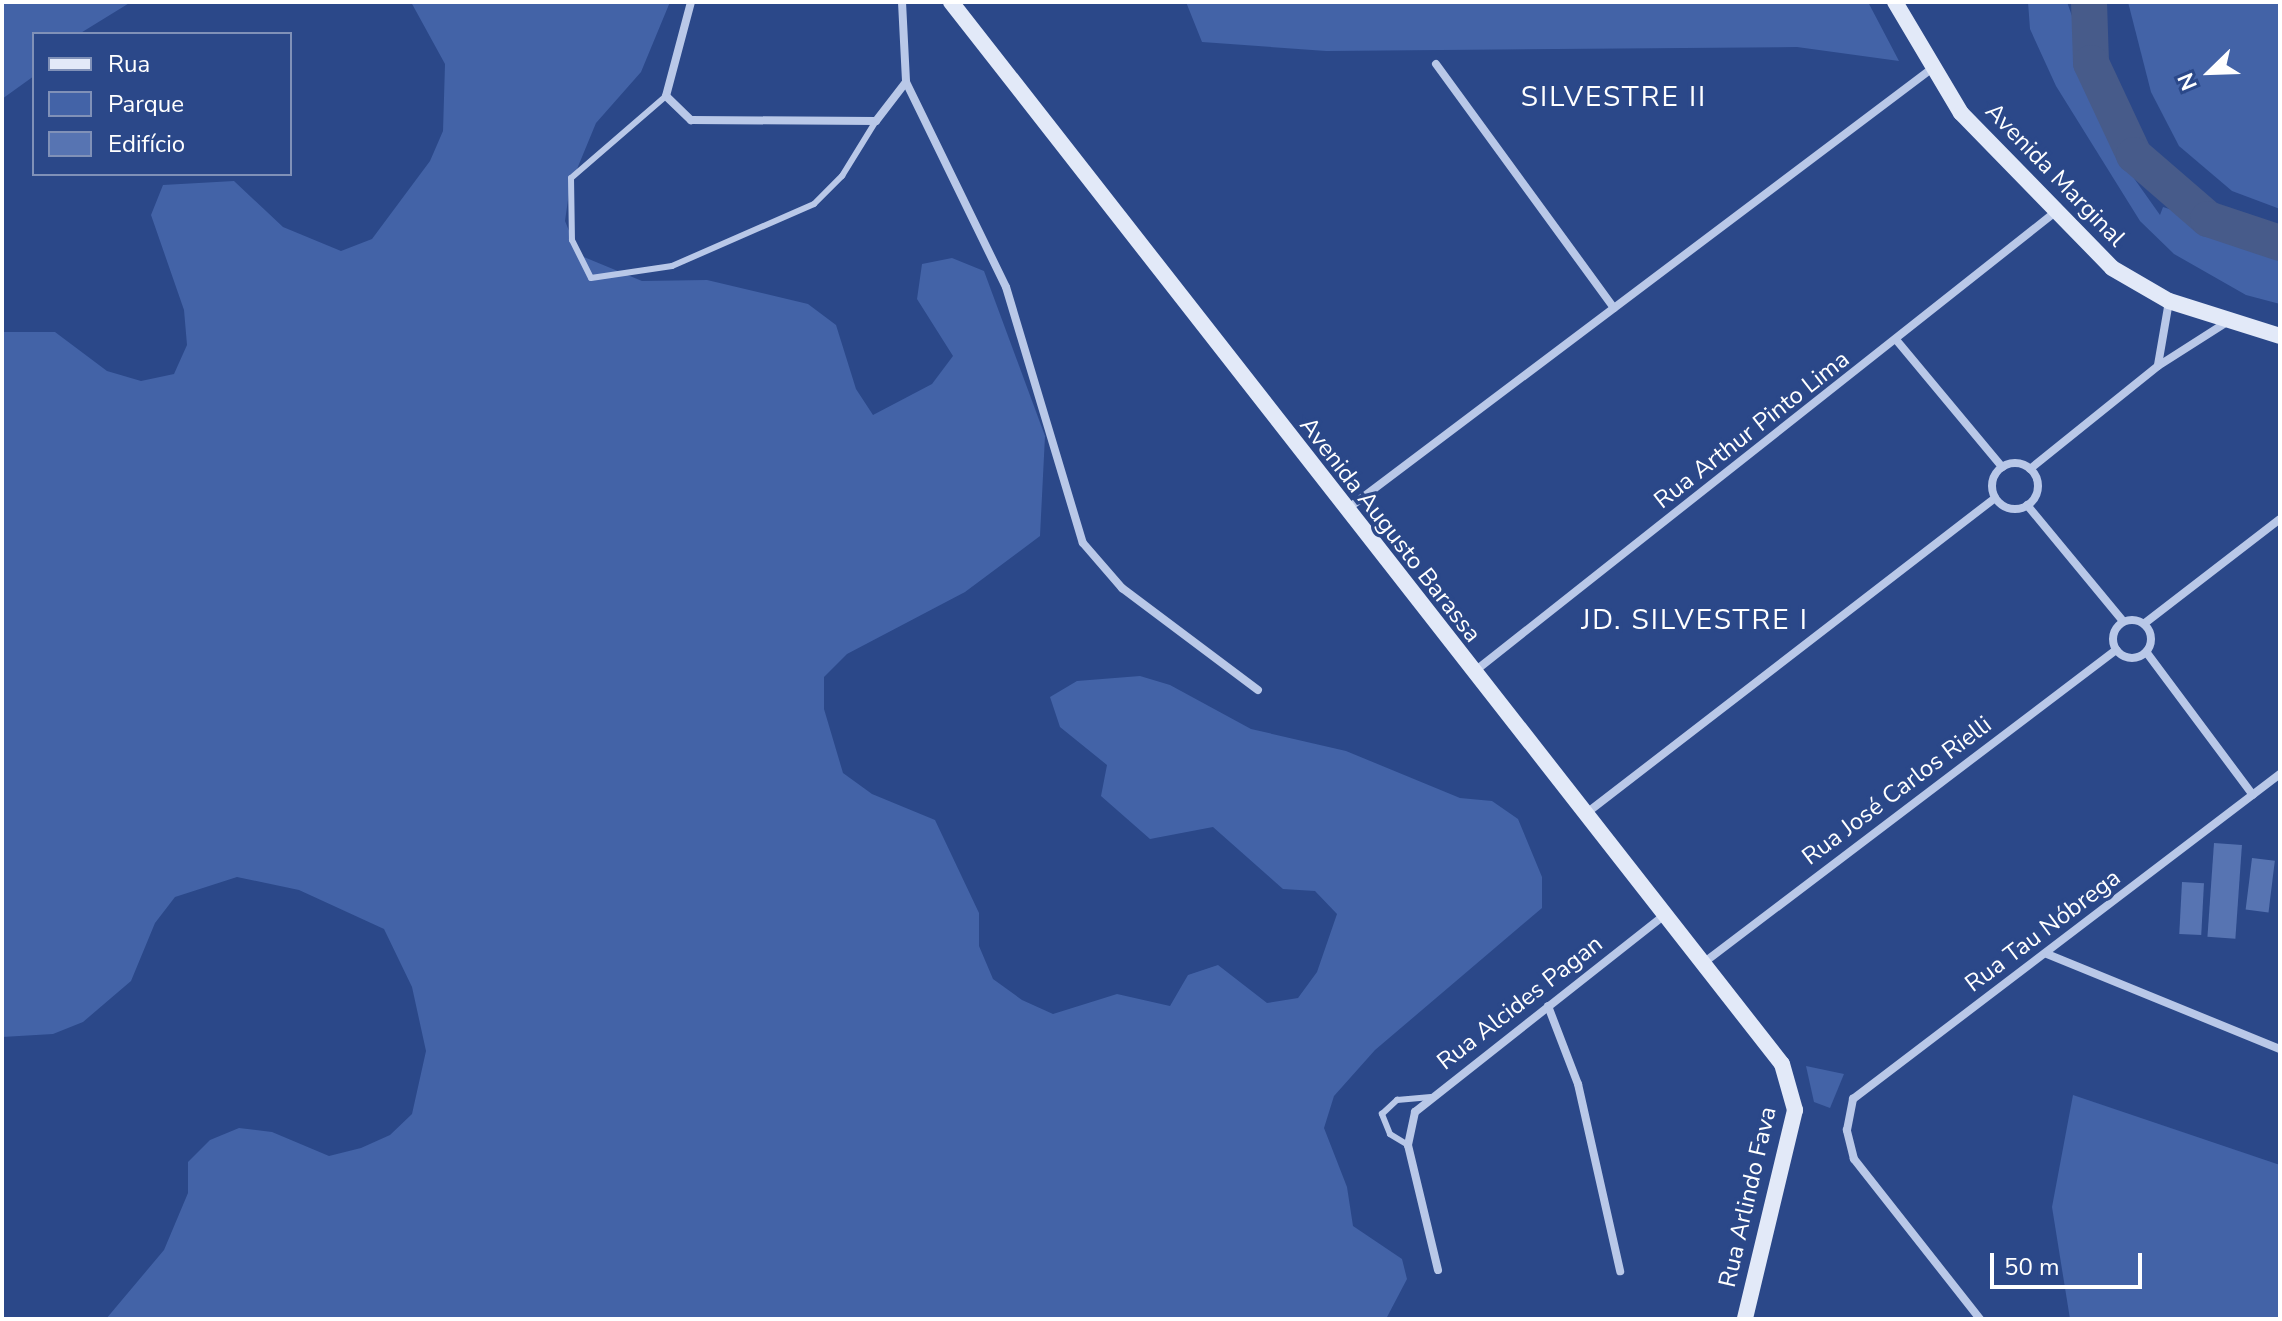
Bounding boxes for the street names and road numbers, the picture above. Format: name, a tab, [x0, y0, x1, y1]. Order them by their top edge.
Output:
street label: Avenida Marginal	[1979, 97, 2131, 253]
street label: Rua Arthur Pinto Lima	[1649, 345, 1855, 515]
street label: Avenida Augusto Barassa	[1293, 412, 1487, 648]
street label: Rua José Carlos Rielli	[1797, 711, 1997, 871]
street label: Rua Tau Nóbrega	[1960, 863, 2126, 999]
street label: Rua Alcides Pagan	[1432, 930, 1608, 1076]
street label: Rua Arlindo Fava	[1713, 1104, 1783, 1290]

